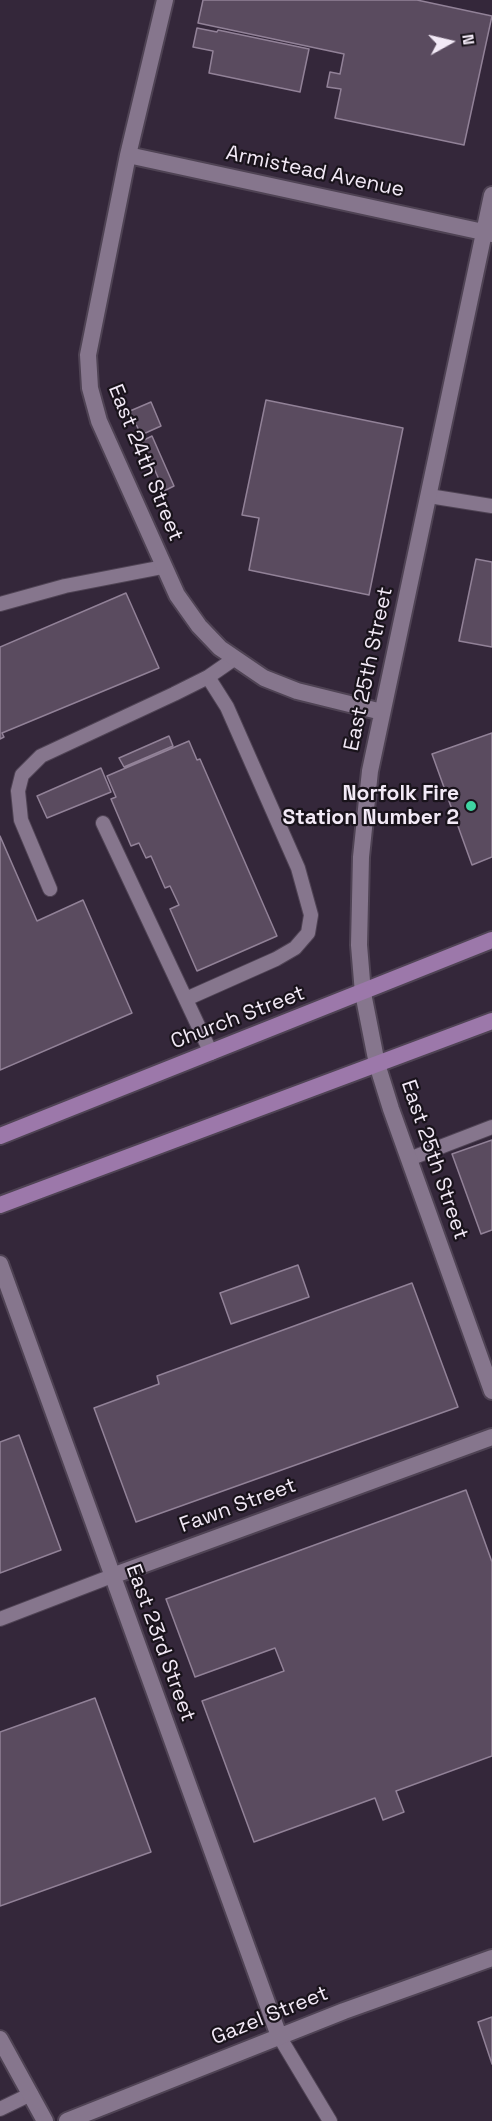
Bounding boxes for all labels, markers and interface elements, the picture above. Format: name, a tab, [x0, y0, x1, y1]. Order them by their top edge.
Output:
north arrow	[420, 12, 480, 72]
text: N	[457, 33, 479, 46]
street label: Armistead Avenue	[223, 141, 407, 203]
street label: East 24th Street	[102, 381, 188, 545]
street label: East 25th Street	[339, 585, 399, 753]
place label: Norfolk Fire Station Number 2	[282, 781, 459, 831]
marker: Norfolk Fire Station Number 2	[464, 799, 478, 813]
street label: Church Street	[167, 981, 309, 1055]
street label: East 25th Street	[395, 1077, 473, 1243]
street label: Fawn Street	[176, 1473, 300, 1539]
street label: East 23rd Street	[120, 1561, 200, 1725]
street label: Gazel Street	[208, 1981, 332, 2051]

